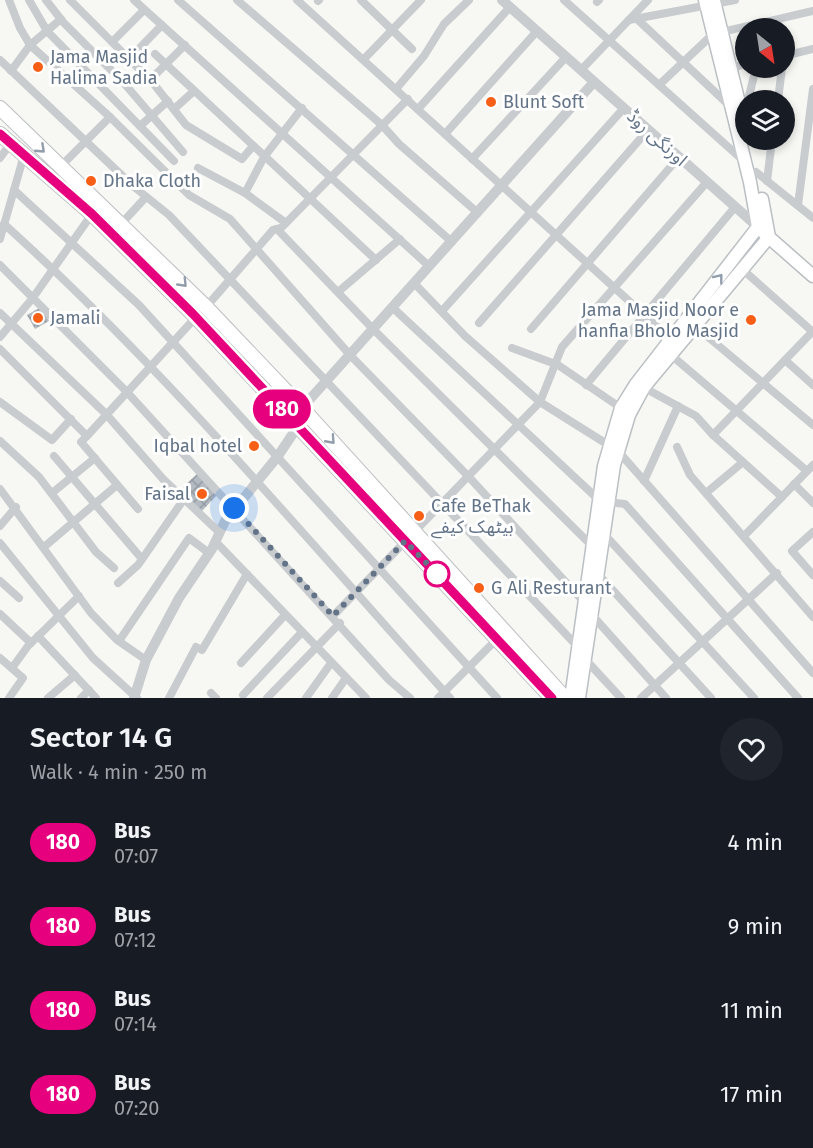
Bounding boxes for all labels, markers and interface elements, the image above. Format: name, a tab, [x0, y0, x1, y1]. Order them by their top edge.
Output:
north arrow	[735, 18, 795, 78]
map controls	[735, 18, 795, 150]
place label: Jama Masjid Halima Sadia	[50, 46, 157, 89]
marker: Jama Masjid Halima Sadia	[31, 60, 45, 74]
button: layers	[735, 90, 795, 150]
place label: Blunt Soft	[503, 91, 585, 113]
marker: Blunt Soft	[484, 95, 498, 109]
street label: اورنگی روڈ	[622, 105, 692, 171]
one-way arrow	[35, 142, 45, 153]
place label: Dhaka Cloth	[103, 170, 201, 192]
marker: Dhaka Cloth	[84, 174, 98, 188]
one-way arrow	[712, 274, 723, 285]
one-way arrow	[176, 276, 187, 287]
place label: Jama Masjid Noor e hanfia Bholo Masjid	[578, 299, 739, 342]
place label: Jamali	[50, 307, 101, 329]
marker: Jamali	[31, 311, 45, 325]
marker: Jama Masjid Noor e hanfia Bholo Masjid	[744, 313, 758, 327]
line badge: 180	[248, 390, 316, 428]
text: 180	[265, 396, 299, 422]
one-way arrow	[324, 433, 335, 444]
place label: Iqbal hotel	[153, 435, 242, 457]
marker: Iqbal hotel	[247, 439, 261, 453]
place label: Faisal	[144, 483, 190, 505]
marker: Faisal	[195, 487, 209, 501]
your location	[219, 493, 249, 523]
place label: Cafe BeThak بیٹھک کیفے	[431, 495, 532, 539]
marker: Cafe BeThak بیٹھک کیفے	[412, 509, 426, 523]
unlabelled marker	[424, 561, 450, 587]
place label: G Ali Resturant	[491, 577, 612, 599]
marker: G Ali Resturant	[472, 581, 486, 595]
button: heart	[720, 718, 783, 781]
text: Sector 14 G	[30, 721, 172, 754]
text: Walk · 4 min · 250 m	[30, 760, 207, 784]
text: Bus	[114, 817, 151, 844]
text: 180	[46, 829, 80, 855]
text: 4 min	[728, 829, 783, 856]
text: 07:07	[114, 844, 158, 868]
text: Bus	[114, 901, 151, 928]
text: 180	[46, 913, 80, 939]
text: 9 min	[728, 913, 783, 940]
text: 07:12	[114, 928, 156, 952]
text: Bus	[114, 985, 151, 1012]
text: 180	[46, 997, 80, 1023]
text: 11 min	[720, 997, 783, 1024]
text: 07:14	[114, 1012, 157, 1036]
text: Bus	[114, 1069, 151, 1096]
text: 180	[46, 1081, 80, 1107]
text: 17 min	[720, 1081, 783, 1108]
text: 07:20	[114, 1096, 160, 1120]

